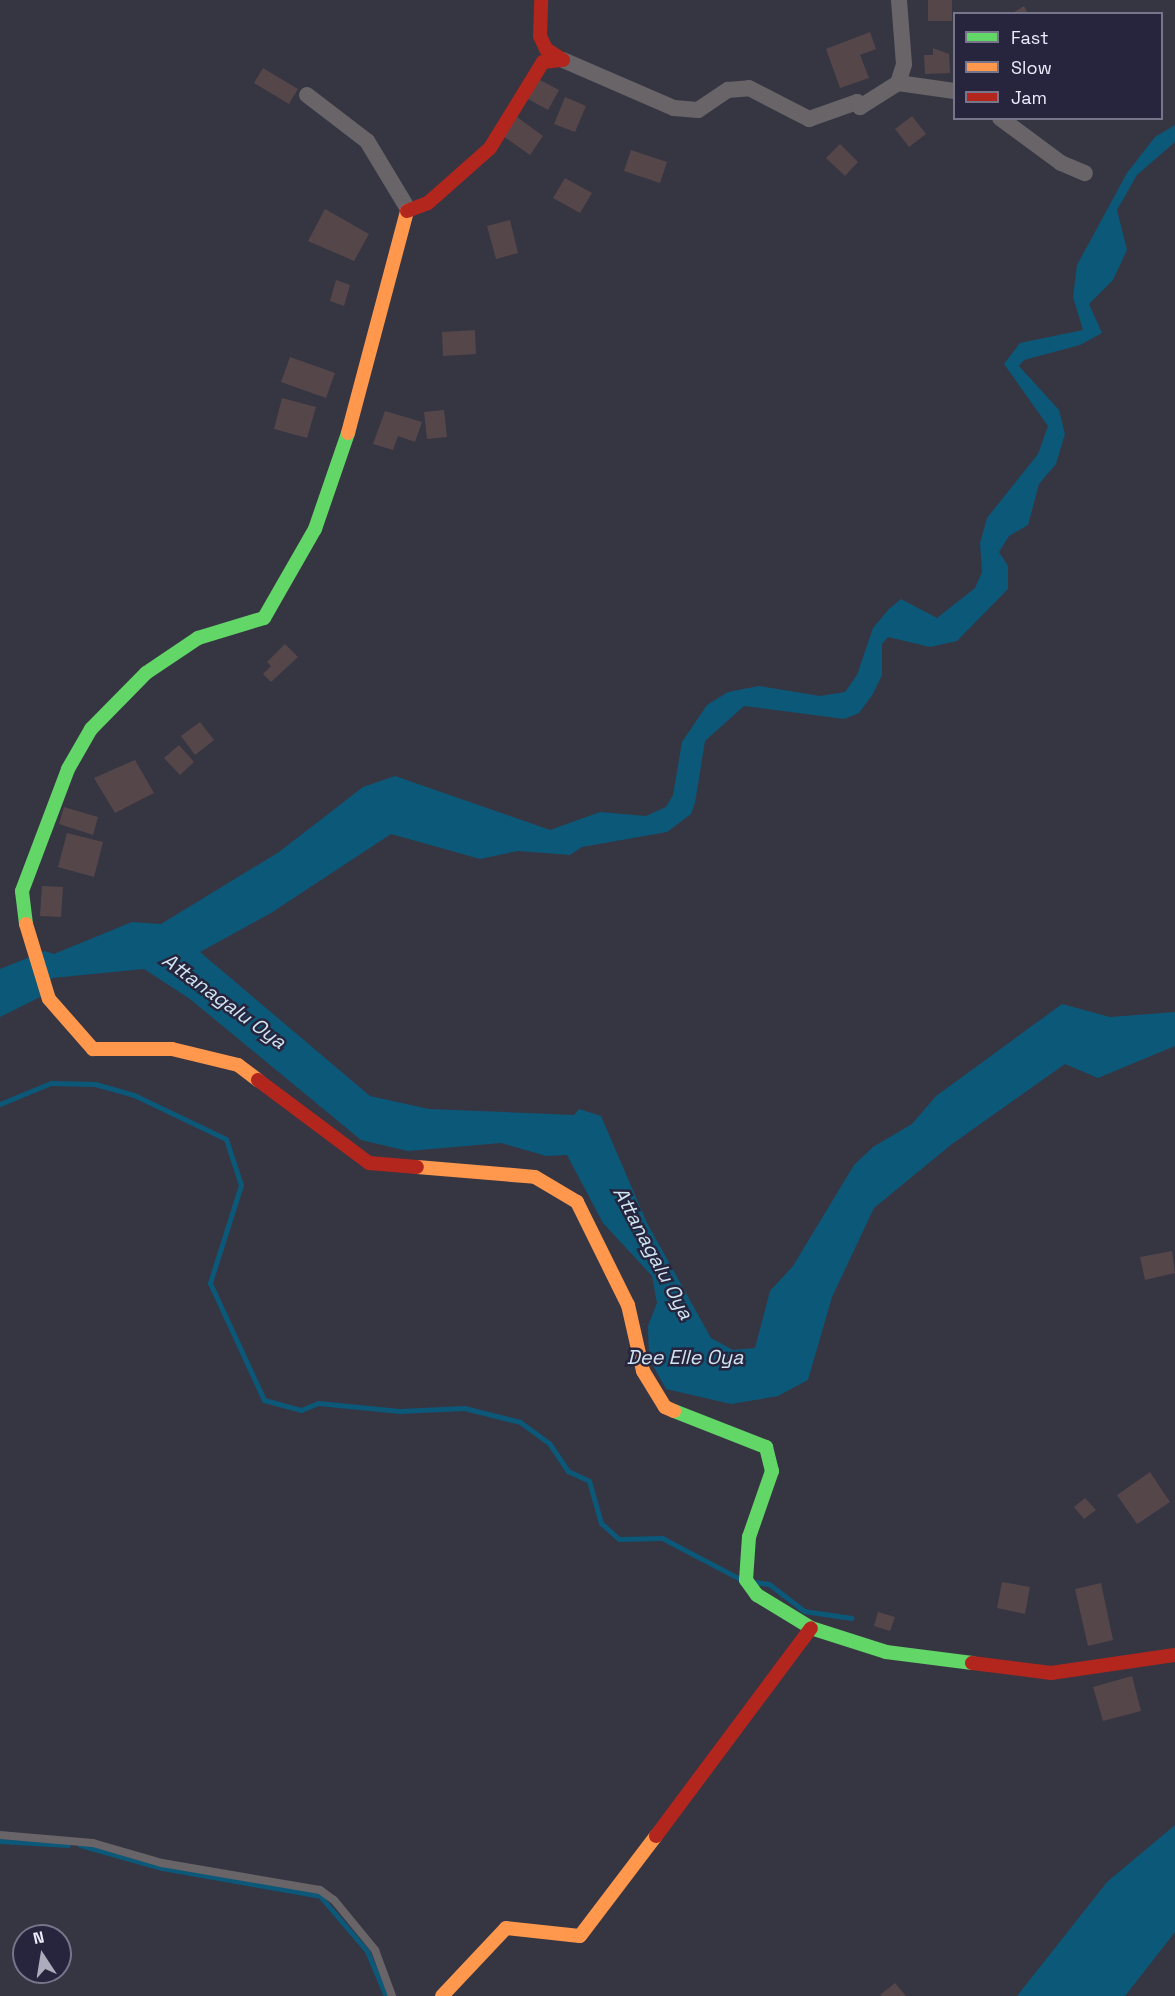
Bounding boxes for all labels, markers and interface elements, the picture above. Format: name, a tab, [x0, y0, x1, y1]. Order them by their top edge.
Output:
legend	[953, 12, 1163, 120]
text: Fast	[1011, 26, 1048, 49]
text: Slow	[1011, 56, 1052, 79]
text: Jam	[1011, 86, 1047, 109]
water label: Attanagalu Oya	[157, 948, 291, 1054]
water label: Attanagalu Oya	[608, 1182, 698, 1324]
water label: Dee Elle Oya	[626, 1345, 744, 1369]
north arrow	[12, 1924, 72, 1984]
text: N	[31, 1926, 46, 1949]

